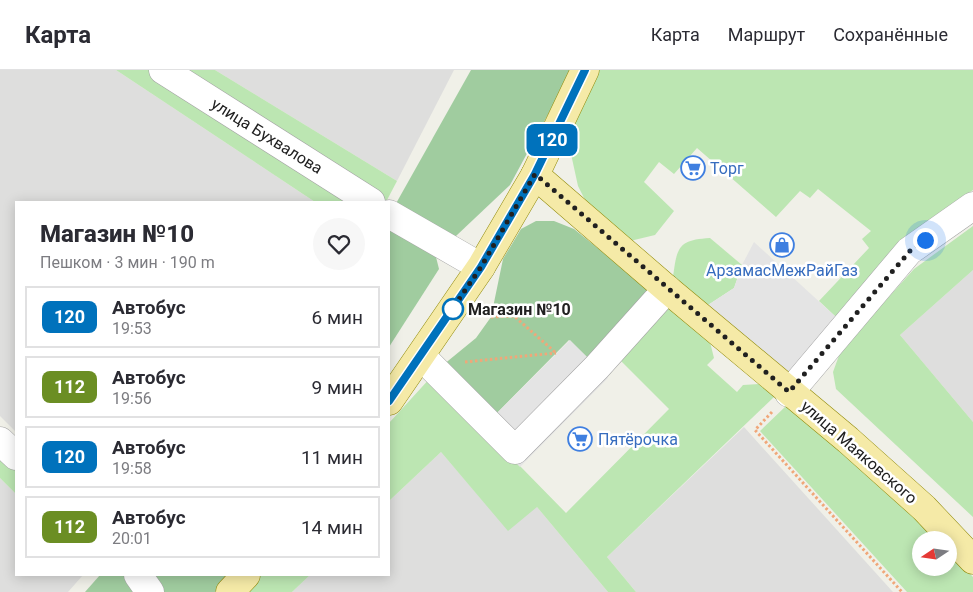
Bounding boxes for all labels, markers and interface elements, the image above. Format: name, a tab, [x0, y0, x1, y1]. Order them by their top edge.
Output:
text: Карта	[25, 21, 91, 49]
text: Карта	[651, 24, 700, 45]
text: Маршрут	[728, 24, 805, 45]
text: Сохранённые	[833, 24, 948, 45]
street label: улица Бухвалова	[208, 94, 326, 178]
line badge: 120	[523, 124, 581, 156]
text: 120	[537, 129, 567, 150]
supermarket icon: Торг	[680, 155, 706, 181]
place label: Торг	[710, 159, 744, 178]
button: heart	[313, 218, 365, 270]
text: Магазин №10	[40, 220, 194, 248]
your location	[913, 228, 938, 253]
shop icon: АрзамасМежРайГаз	[769, 232, 795, 258]
text: Пешком · 3 мин · 190 m	[40, 253, 215, 272]
place label: АрзамасМежРайГаз	[706, 261, 858, 280]
text: Автобус	[112, 296, 186, 319]
marker: Магазин №10	[442, 298, 464, 320]
place label: Магазин №10	[468, 300, 571, 319]
text: 120	[54, 306, 85, 327]
text: 6 мин	[312, 306, 363, 329]
text: 19:53	[112, 319, 152, 338]
text: Автобус	[112, 366, 186, 389]
text: 112	[54, 376, 85, 397]
text: 9 мин	[312, 376, 363, 399]
text: 19:56	[112, 389, 152, 408]
street label: улица Маяковского	[797, 396, 921, 508]
supermarket icon: Пятёрочка	[567, 426, 593, 452]
place label: Пятёрочка	[598, 430, 678, 449]
text: Автобус	[112, 436, 186, 459]
text: 120	[54, 446, 85, 467]
text: 11 мин	[301, 446, 363, 469]
text: 19:58	[112, 459, 152, 478]
text: Автобус	[112, 506, 186, 529]
text: 112	[54, 516, 85, 537]
text: 14 мин	[301, 516, 363, 539]
text: 20:01	[112, 529, 152, 548]
north arrow	[912, 531, 958, 576]
map controls	[912, 531, 957, 576]

